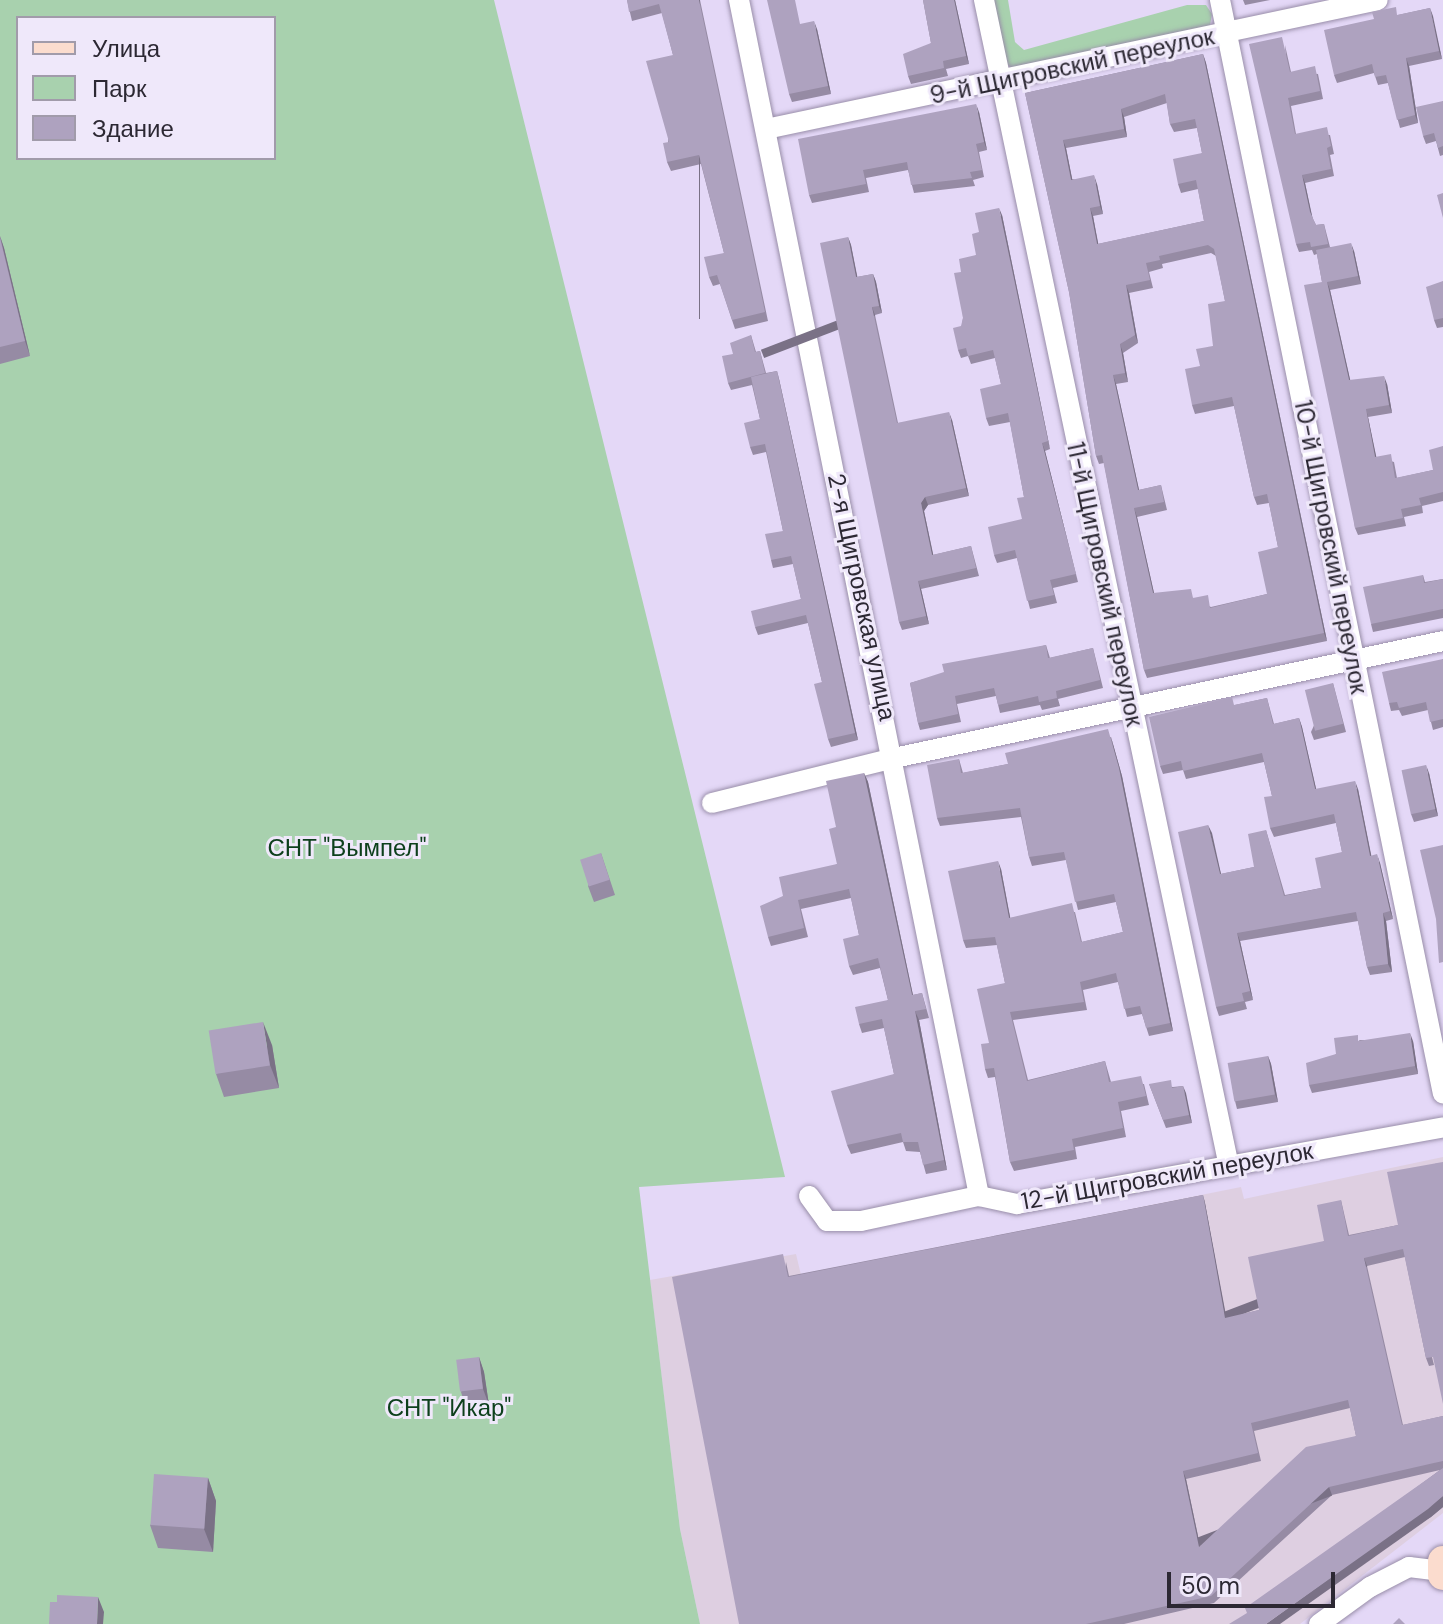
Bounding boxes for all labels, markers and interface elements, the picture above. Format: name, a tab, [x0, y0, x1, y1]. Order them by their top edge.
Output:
legend	[16, 16, 276, 160]
street label: 9-й Щигровский переулок	[927, 22, 1217, 110]
text: Улица	[92, 33, 160, 64]
text: Парк	[92, 73, 146, 104]
text: Здание	[92, 113, 174, 144]
street label: 10-й Щигровский переулок	[1288, 398, 1374, 696]
street label: 11-й Щигровский переулок	[1061, 439, 1149, 729]
street label: 2-я Щигровская улица	[822, 471, 902, 723]
park label: СНТ "Вымпел"	[268, 834, 426, 862]
street label: 12-й Щигровский переулок	[1019, 1136, 1315, 1216]
park label: СНТ "Икар"	[387, 1394, 511, 1422]
scale bar	[1171, 1556, 1339, 1606]
text: 50 m	[1181, 1570, 1240, 1601]

